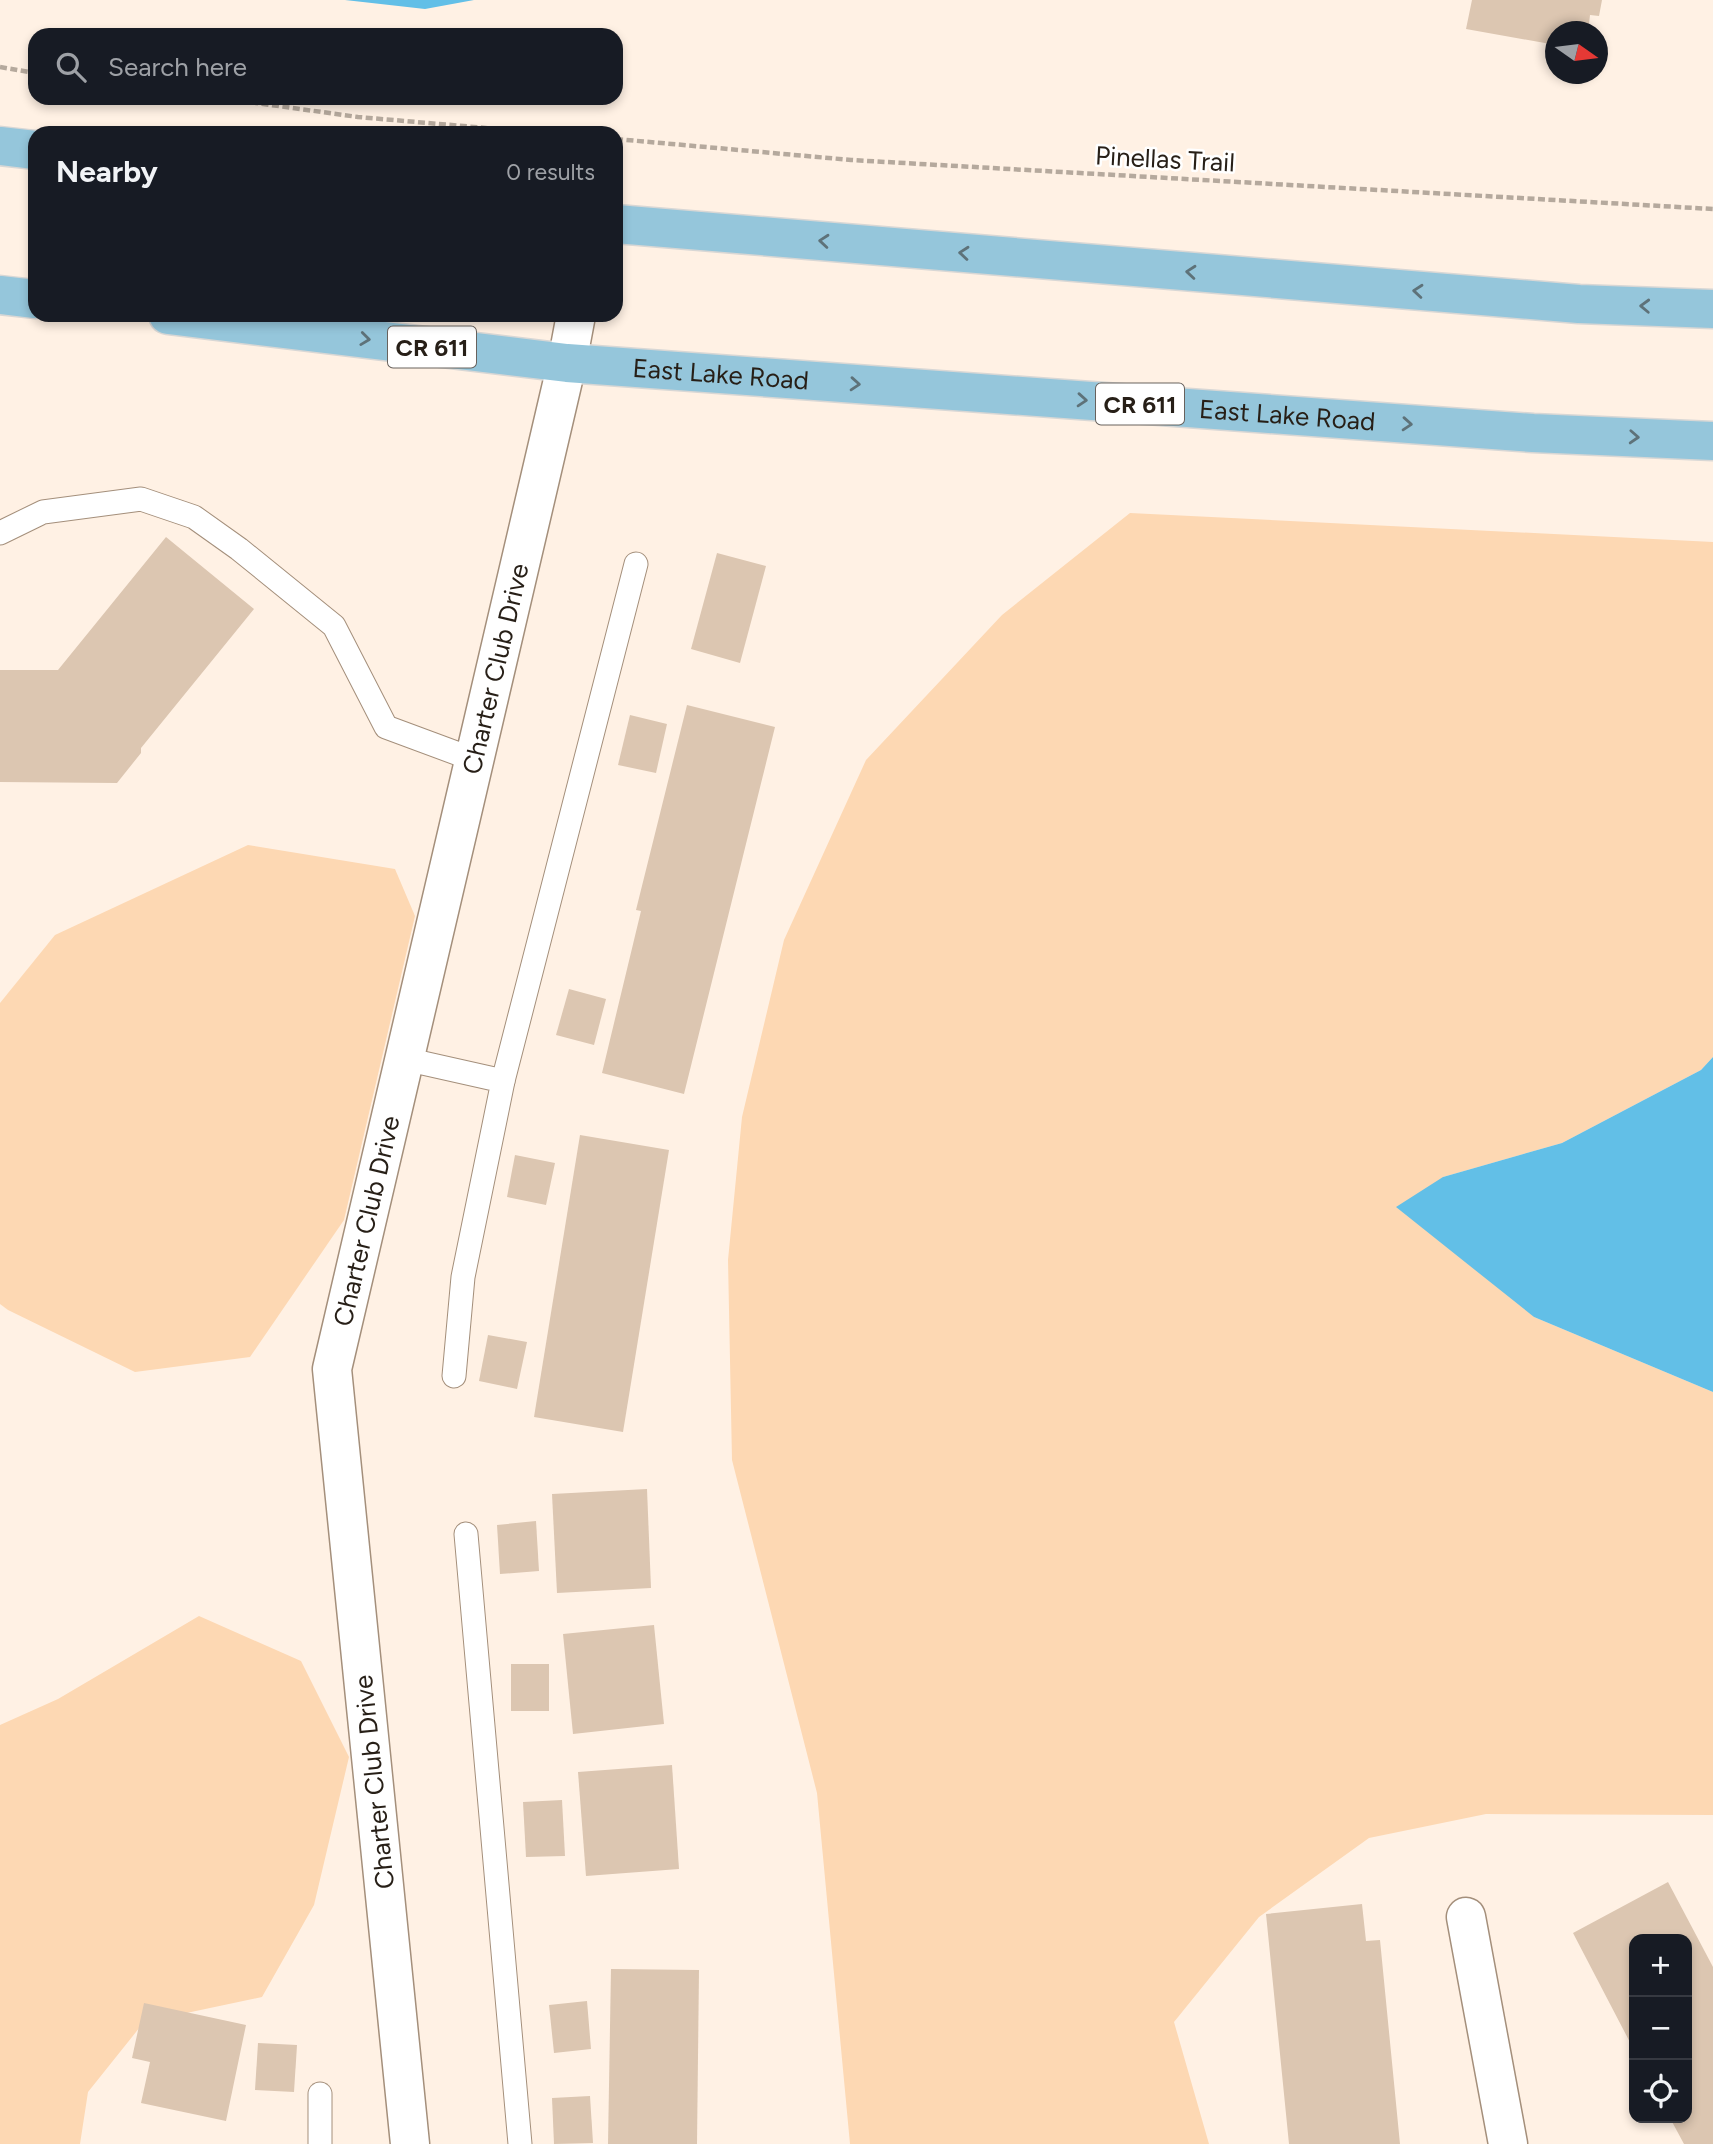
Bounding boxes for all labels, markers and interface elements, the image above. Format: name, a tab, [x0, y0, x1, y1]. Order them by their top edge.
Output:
north arrow	[1545, 21, 1608, 84]
search box	[28, 28, 623, 105]
icon: search	[52, 48, 90, 86]
text: Search here	[108, 51, 247, 83]
street label: Pinellas Trail	[1094, 139, 1236, 179]
text: Nearby	[56, 153, 158, 190]
text: 0 results	[506, 158, 595, 186]
one-way arrow	[818, 234, 829, 249]
one-way arrow	[959, 246, 970, 261]
one-way arrow	[1185, 265, 1196, 280]
one-way arrow	[1412, 284, 1423, 299]
one-way arrow	[1639, 299, 1650, 314]
road number: CR 611	[388, 326, 476, 368]
one-way arrow	[359, 331, 371, 346]
street label: East Lake Road	[631, 352, 810, 396]
one-way arrow	[850, 376, 861, 391]
road number: CR 611	[1096, 384, 1184, 424]
one-way arrow	[1077, 392, 1088, 407]
street label: East Lake Road	[1198, 393, 1377, 438]
one-way arrow	[1402, 416, 1413, 431]
one-way arrow	[1629, 430, 1640, 445]
street label: Charter Club Drive	[455, 560, 536, 777]
street label: Charter Club Drive	[327, 1112, 407, 1329]
street label: Charter Club Drive	[347, 1673, 401, 1891]
map controls	[1629, 1934, 1692, 2123]
button: +	[1629, 1934, 1692, 1997]
button: −	[1629, 1997, 1692, 2060]
button: locate	[1629, 2060, 1692, 2123]

